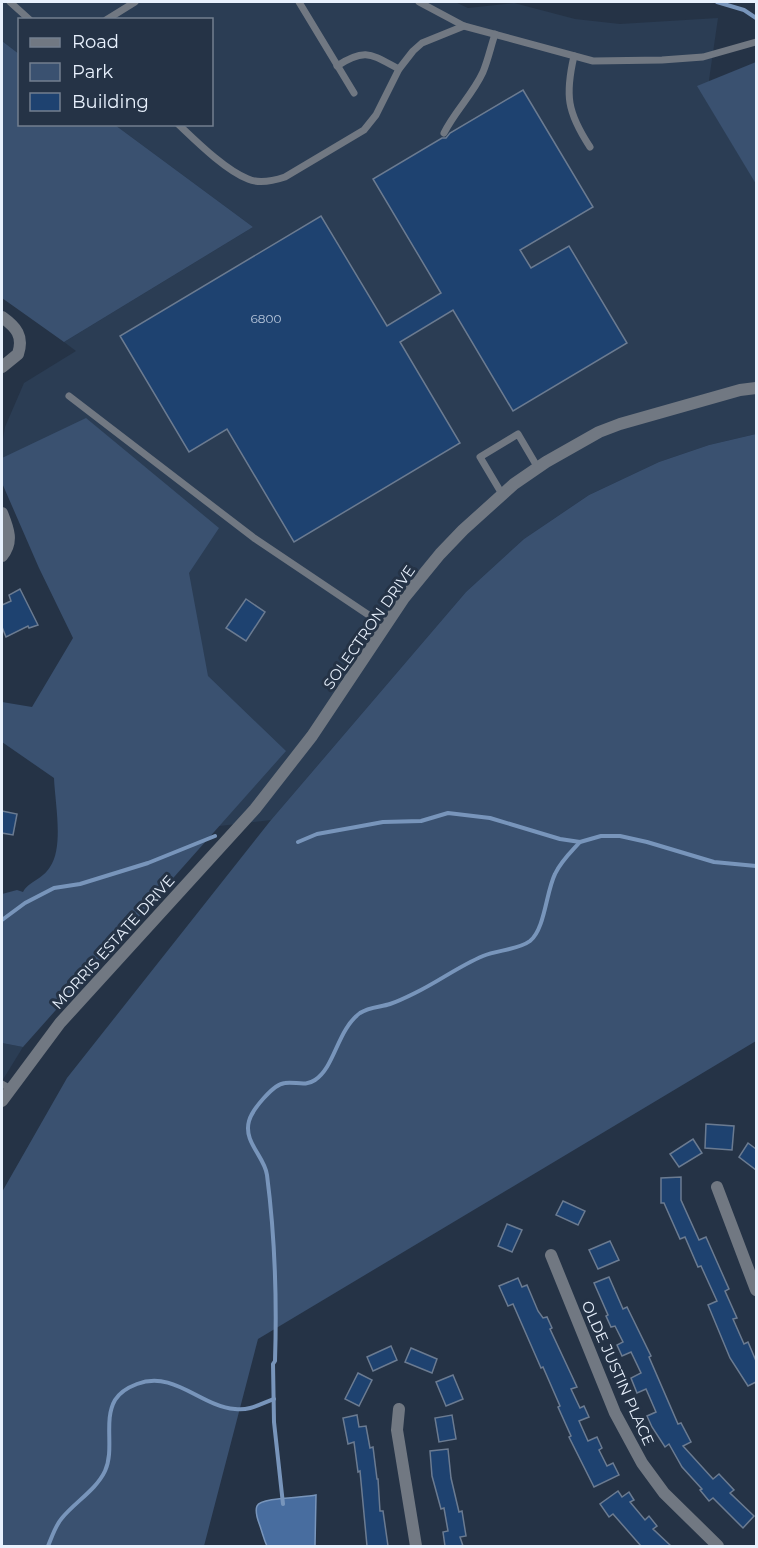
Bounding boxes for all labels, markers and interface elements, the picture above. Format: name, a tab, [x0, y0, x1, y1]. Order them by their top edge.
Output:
legend	[18, 18, 213, 126]
text: Road	[72, 31, 119, 53]
text: Park	[72, 61, 113, 83]
text: Building	[72, 91, 149, 113]
house number: 6800	[251, 311, 281, 326]
street label: SOLECTRON DRIVE	[319, 561, 419, 693]
street label: MORRIS ESTATE DRIVE	[48, 871, 178, 1013]
street label: OLDE JUSTIN PLACE	[578, 1298, 658, 1448]

